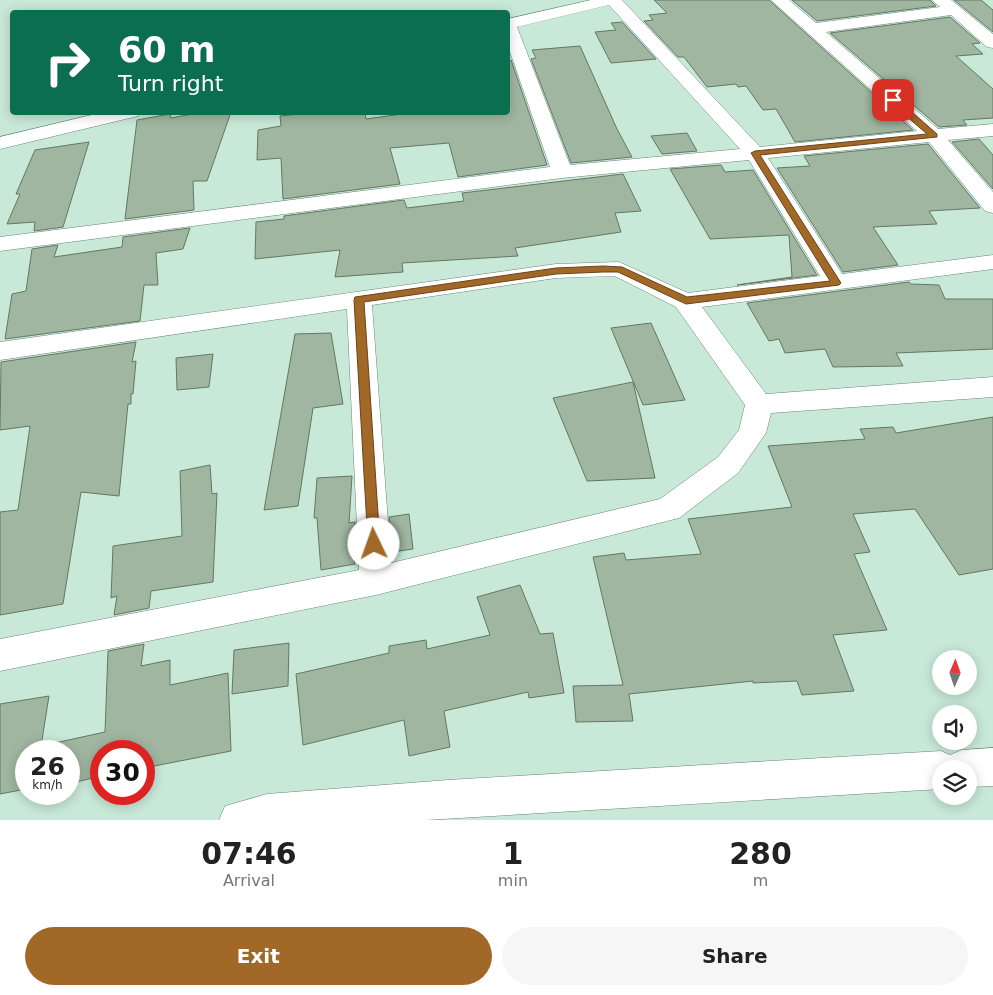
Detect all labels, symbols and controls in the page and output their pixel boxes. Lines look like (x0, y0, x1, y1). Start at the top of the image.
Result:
icon: right (35, 30, 100, 95)
text: 60 m (118, 30, 215, 70)
text: Turn right (118, 71, 223, 96)
pin (872, 79, 914, 121)
icon: arrive (879, 86, 907, 114)
position arrow (347, 517, 399, 569)
north arrow (932, 650, 978, 695)
map controls (932, 650, 977, 805)
button: sound (932, 705, 977, 750)
speed limit sign: 30 (90, 740, 155, 805)
text: 26 (30, 752, 65, 781)
button: layers (932, 760, 977, 805)
text: km/h (32, 778, 63, 792)
text: 07:46 (201, 836, 297, 871)
text: 1 (502, 836, 523, 871)
text: 280 (729, 836, 792, 871)
text: Arrival (223, 871, 275, 890)
text: min (498, 871, 528, 890)
text: m (753, 871, 768, 890)
button: Exit (25, 927, 492, 985)
button: Share (502, 927, 968, 985)

